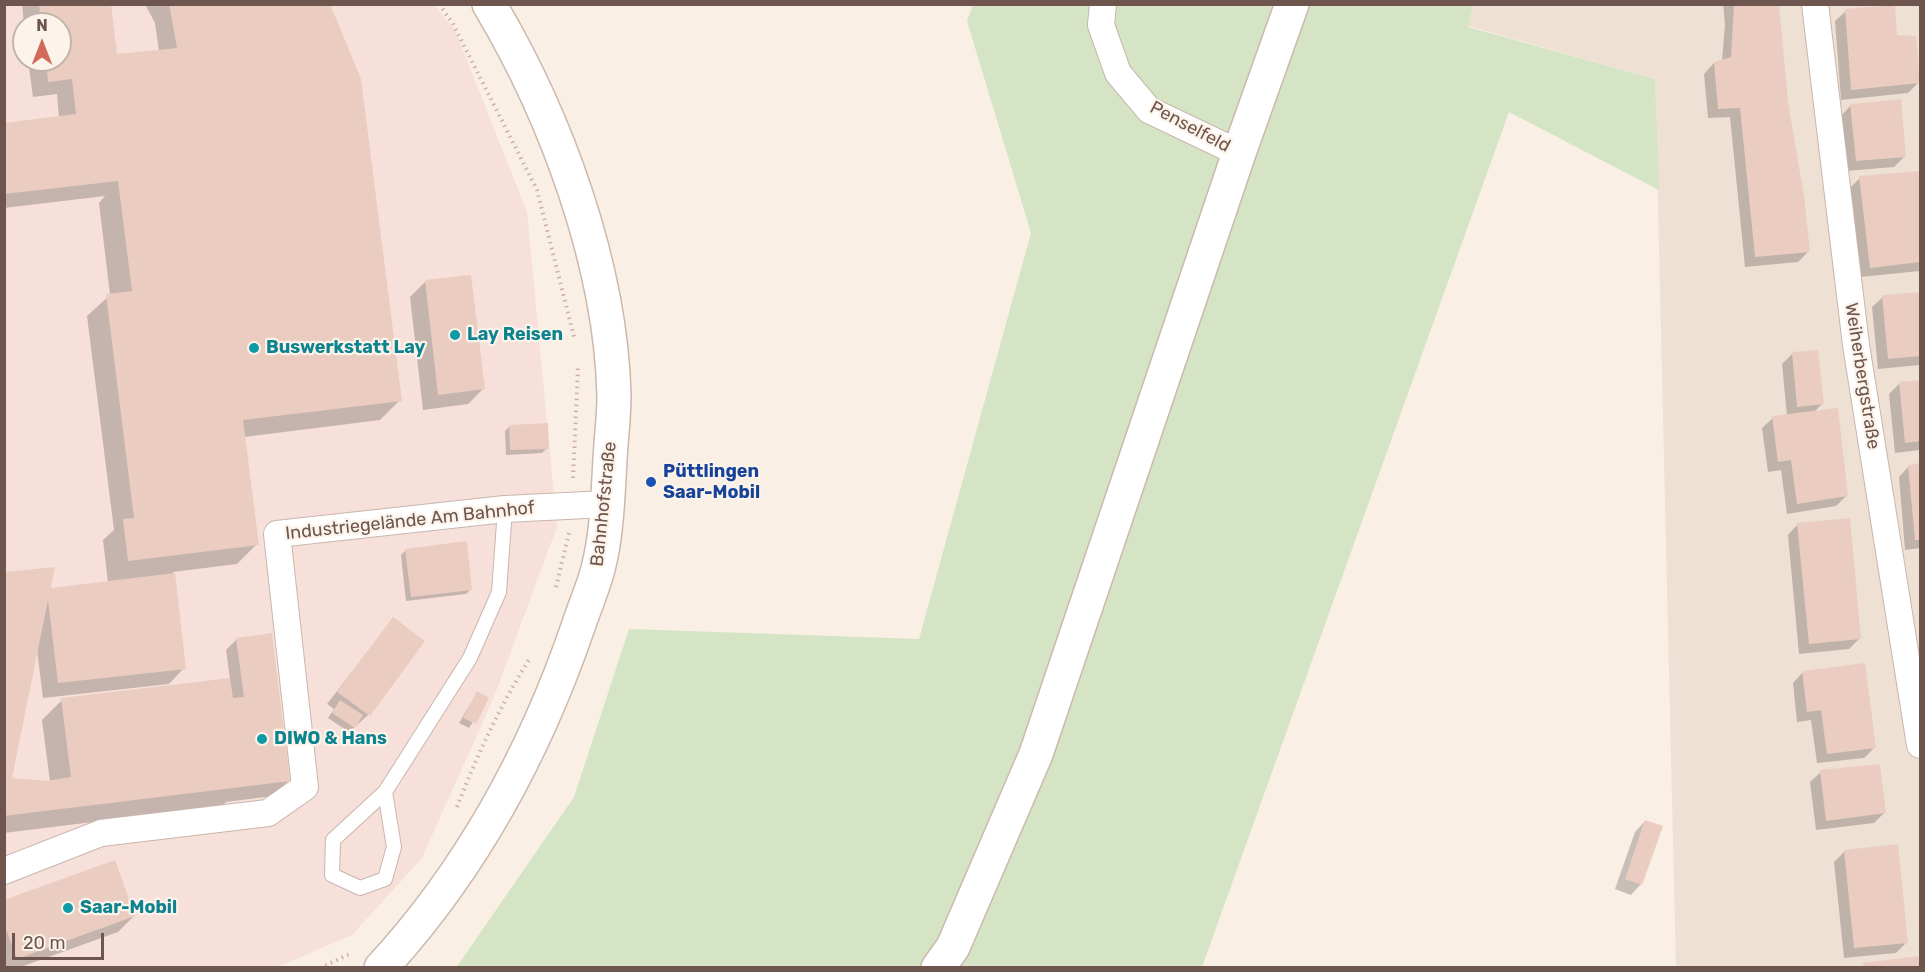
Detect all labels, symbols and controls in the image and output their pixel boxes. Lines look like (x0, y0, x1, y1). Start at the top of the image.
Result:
north arrow (12, 12, 72, 72)
text: N (36, 16, 48, 35)
street label: Penselfeld (1146, 97, 1234, 157)
street label: Weiherbergstraße (1840, 301, 1884, 451)
place label: Lay Reisen (467, 324, 563, 346)
marker: Lay Reisen (448, 328, 462, 342)
place label: Buswerkstatt Lay (266, 337, 425, 359)
marker: Buswerkstatt Lay (247, 341, 261, 355)
street label: Bahnhofstraße (587, 440, 621, 568)
place label: Püttlingen Saar-Mobil (663, 461, 760, 504)
marker: Püttlingen Saar-Mobil (644, 475, 658, 489)
street label: Industriegelände Am Bahnhof (284, 497, 536, 545)
place label: DIWO & Hans (274, 728, 387, 750)
marker: DIWO & Hans (255, 732, 269, 746)
place label: Saar-Mobil (80, 897, 177, 919)
marker: Saar-Mobil (61, 901, 75, 915)
scale bar (15, 921, 106, 959)
text: 20 m (23, 932, 65, 954)

